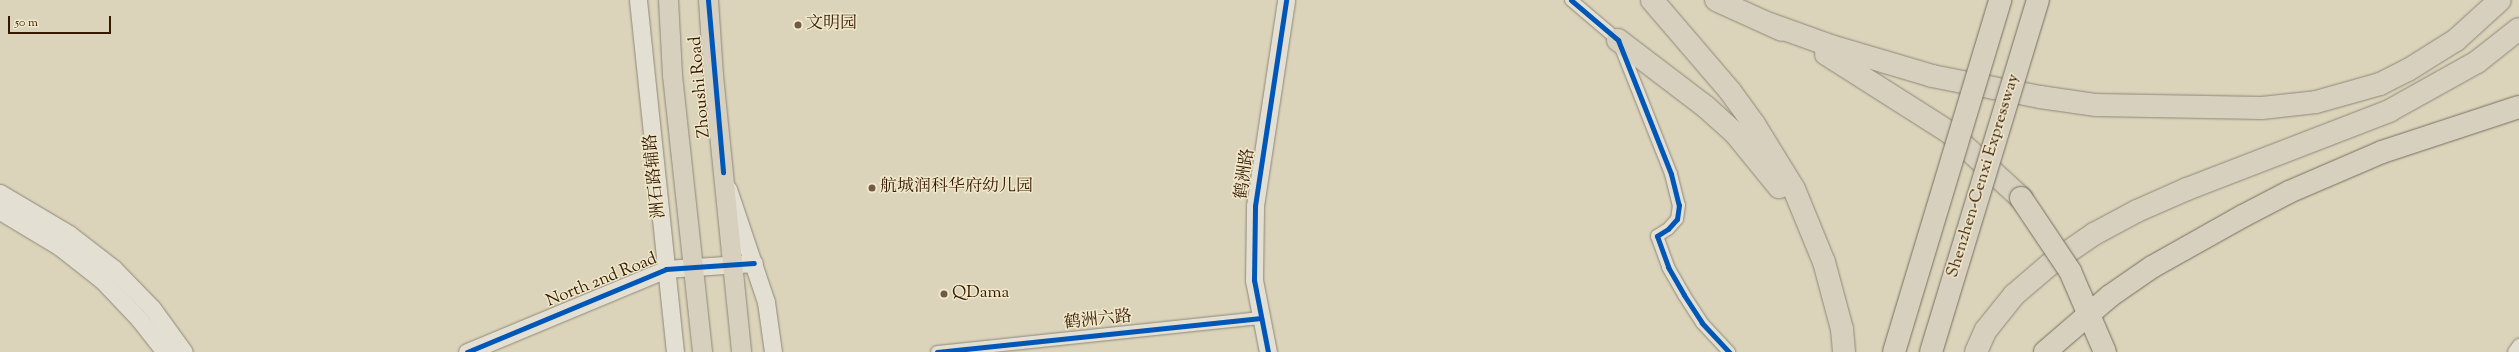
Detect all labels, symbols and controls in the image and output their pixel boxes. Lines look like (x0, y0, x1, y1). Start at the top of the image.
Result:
scale bar (10, 8, 113, 34)
text: 50 m (15, 14, 38, 32)
place label: 文明园 (806, 15, 857, 35)
marker: 文明园 (793, 20, 803, 30)
street label: Zhoushi Road (686, 35, 716, 139)
street label: Shenzhen-Cenxi Expressway (1943, 72, 2025, 280)
street label: 洲石路辅路 (641, 133, 671, 219)
street label: 鹤洲路 (1232, 147, 1260, 201)
place label: 航城润科华府幼儿园 (880, 178, 1033, 198)
marker: 航城润科华府幼儿园 (867, 183, 877, 193)
street label: North 2nd Road (544, 249, 660, 313)
place label: QDama (952, 284, 1009, 304)
marker: QDama (939, 289, 949, 299)
street label: 鹤洲六路 (1063, 307, 1133, 335)

